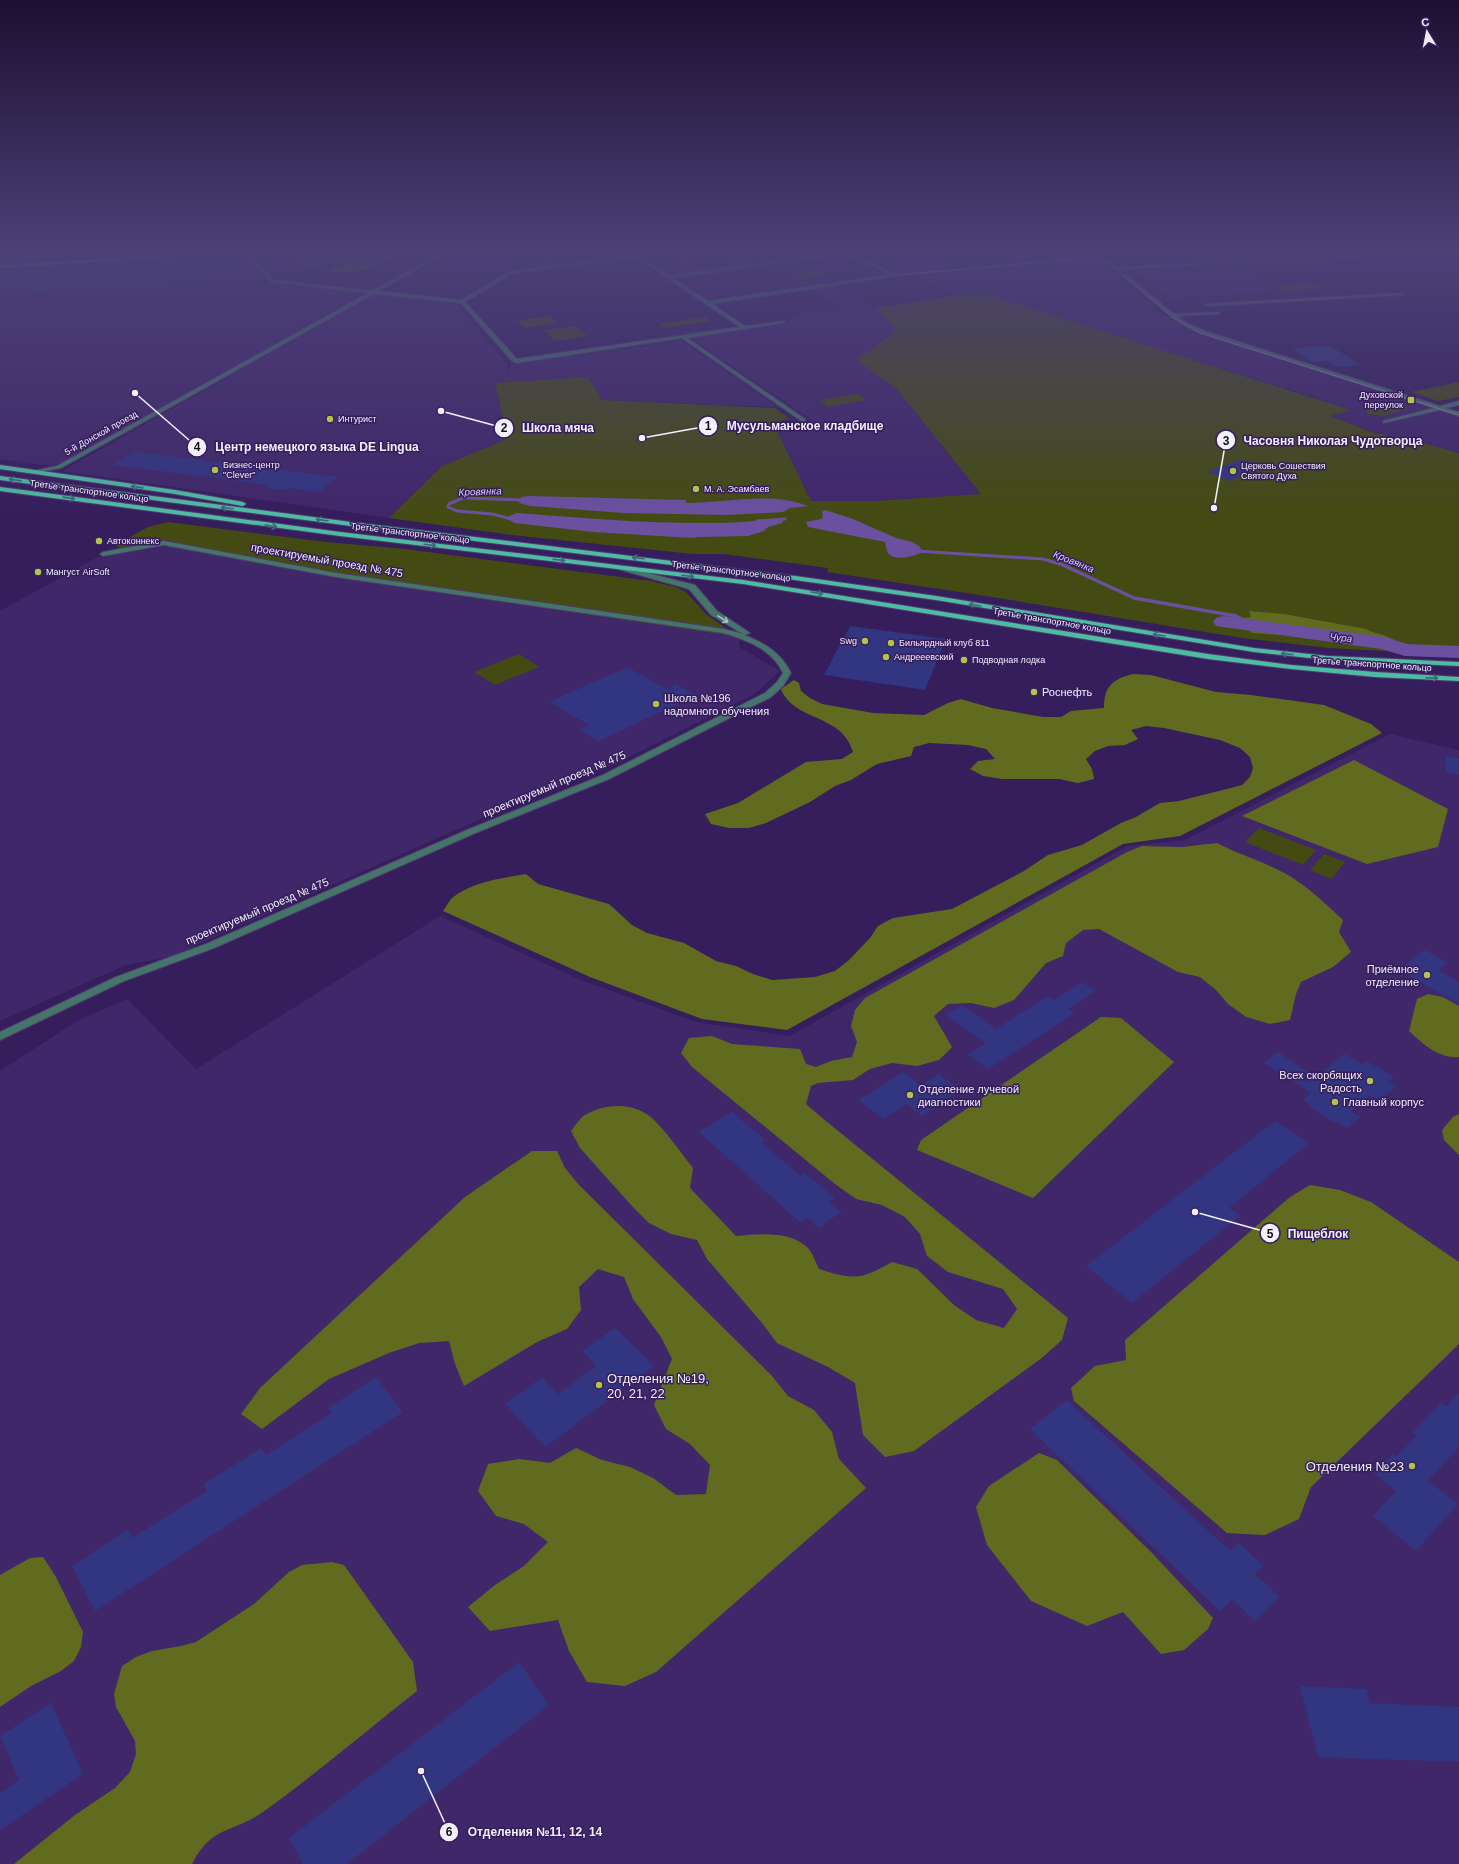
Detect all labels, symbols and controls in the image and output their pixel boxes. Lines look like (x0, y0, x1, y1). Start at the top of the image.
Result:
north arrow (1407, 12, 1447, 52)
text: С (1420, 16, 1430, 29)
place label: Духовской переулок (1360, 390, 1403, 410)
marker: Духовской переулок (1406, 395, 1416, 405)
street label: 5-й Донской проезд (63, 408, 140, 457)
marker: Интурист (325, 414, 335, 424)
place label: Интурист (338, 414, 377, 424)
callout: Мусульманское кладбище (698, 414, 891, 438)
callout: Школа мяча (494, 416, 602, 440)
text: 1 (705, 419, 712, 433)
text: Мусульманское кладбище (727, 419, 884, 433)
text: 2 (501, 421, 508, 435)
text: Школа мяча (522, 421, 594, 435)
callout: Часовня Николая Чудотворца (1216, 428, 1431, 452)
text: 3 (1223, 434, 1230, 448)
text: Часовня Николая Чудотворца (1243, 434, 1423, 448)
callout: Центр немецкого языка DE Lingua (187, 435, 426, 459)
text: 4 (194, 440, 201, 454)
text: Центр немецкого языка DE Lingua (215, 440, 419, 454)
place label: Бизнес-центр "Clever" (223, 460, 280, 480)
place label: Церковь Сошествия Святого Духа (1241, 461, 1326, 481)
marker: Бизнес-центр "Clever" (210, 465, 220, 475)
marker: Церковь Сошествия Святого Духа (1228, 466, 1238, 476)
one-way arrow (9, 476, 22, 484)
street label: Третье транспортное кольцо (29, 478, 149, 504)
one-way arrow (131, 483, 144, 491)
marker: М. А. Эсамбаев (691, 484, 701, 494)
place label: М. А. Эсамбаев (704, 484, 770, 494)
water label: Кровянка (458, 485, 502, 498)
one-way arrow (62, 494, 75, 502)
one-way arrow (221, 504, 234, 512)
one-way arrow (316, 516, 329, 524)
street label: Третье транспортное кольцо (350, 521, 470, 545)
one-way arrow (265, 522, 278, 530)
marker: Автоконнекс (94, 536, 104, 546)
place label: Автоконнекс (107, 536, 160, 546)
street label: проектируемый проезд № 475 (250, 541, 404, 579)
one-way arrow (423, 541, 436, 549)
water label: Кровянка (1052, 548, 1096, 575)
one-way arrow (632, 554, 645, 562)
one-way arrow (552, 556, 565, 564)
street label: Третье транспортное кольцо (671, 559, 791, 583)
marker: Мангуст AirSoft (33, 567, 43, 577)
place label: Мангуст AirSoft (46, 567, 110, 577)
one-way arrow (681, 572, 694, 580)
one-way arrow (810, 589, 823, 597)
one-way arrow (969, 601, 982, 609)
street label: Третье транспортное кольцо (992, 606, 1112, 636)
one-way arrow (717, 615, 728, 623)
one-way arrow (1152, 631, 1165, 639)
water label: Чура (1329, 631, 1353, 644)
place label: Swg (839, 636, 857, 646)
marker: Swg (860, 636, 870, 646)
marker: Бильярдный клуб 811 (886, 638, 896, 648)
place label: Бильярдный клуб 811 (899, 638, 990, 648)
one-way arrow (1281, 650, 1294, 658)
marker: Андрееевский (881, 652, 891, 662)
place label: Андрееевский (894, 652, 953, 662)
marker: Подводная лодка (959, 655, 969, 665)
place label: Подводная лодка (972, 655, 1045, 665)
street label: Третье транспортное кольцо (1312, 655, 1432, 673)
one-way arrow (1425, 675, 1438, 682)
place label: Роснефть (1042, 686, 1093, 698)
marker: Роснефть (1029, 687, 1039, 697)
place label: Школа №196 надомного обучения (664, 692, 769, 717)
marker: Школа №196 надомного обучения (651, 699, 661, 709)
street label: проектируемый проезд № 475 (481, 748, 627, 820)
street label: проектируемый проезд № 475 (184, 875, 330, 947)
place label: Приёмное отделение (1365, 963, 1419, 988)
marker: Приёмное отделение (1422, 970, 1432, 980)
place label: Всех скорбящих Радость (1279, 1069, 1362, 1094)
marker: Всех скорбящих Радость (1365, 1076, 1375, 1086)
place label: Отделение лучевой диагностики (918, 1083, 1019, 1108)
marker: Отделение лучевой диагностики (905, 1090, 915, 1100)
place label: Главный корпус (1343, 1096, 1424, 1108)
marker: Главный корпус (1330, 1097, 1340, 1107)
callout: Пищеблок (1260, 1221, 1356, 1245)
text: 5 (1267, 1227, 1274, 1241)
text: Пищеблок (1288, 1227, 1349, 1241)
place label: Отделения №19, 20, 21, 22 (607, 1371, 709, 1401)
marker: Отделения №19, 20, 21, 22 (594, 1380, 604, 1390)
place label: Отделения №23 (1306, 1459, 1404, 1474)
marker: Отделения №23 (1407, 1461, 1417, 1471)
callout: Отделения №11, 12, 14 (439, 1820, 610, 1844)
text: 6 (446, 1825, 453, 1839)
text: Отделения №11, 12, 14 (468, 1825, 603, 1839)

